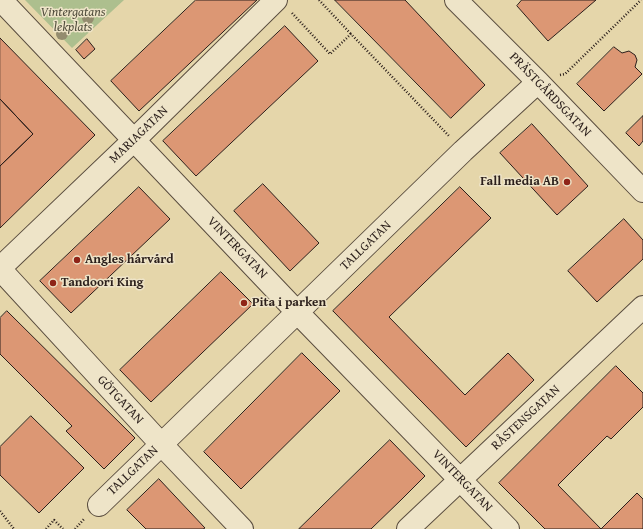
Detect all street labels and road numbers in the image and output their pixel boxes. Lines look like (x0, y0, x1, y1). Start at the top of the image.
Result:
street label: PRÄSTGÅRDSGATAN (506, 50, 594, 140)
street label: MARIAGATAN (106, 103, 172, 167)
street label: VINTERGATAN (204, 214, 270, 282)
street label: TALLGATAN (337, 218, 395, 274)
street label: GÖTGATAN (94, 372, 146, 428)
street label: RÅSTENSGATAN (488, 382, 564, 454)
street label: TALLGATAN (104, 443, 162, 499)
street label: VINTERGATAN (429, 447, 495, 515)

